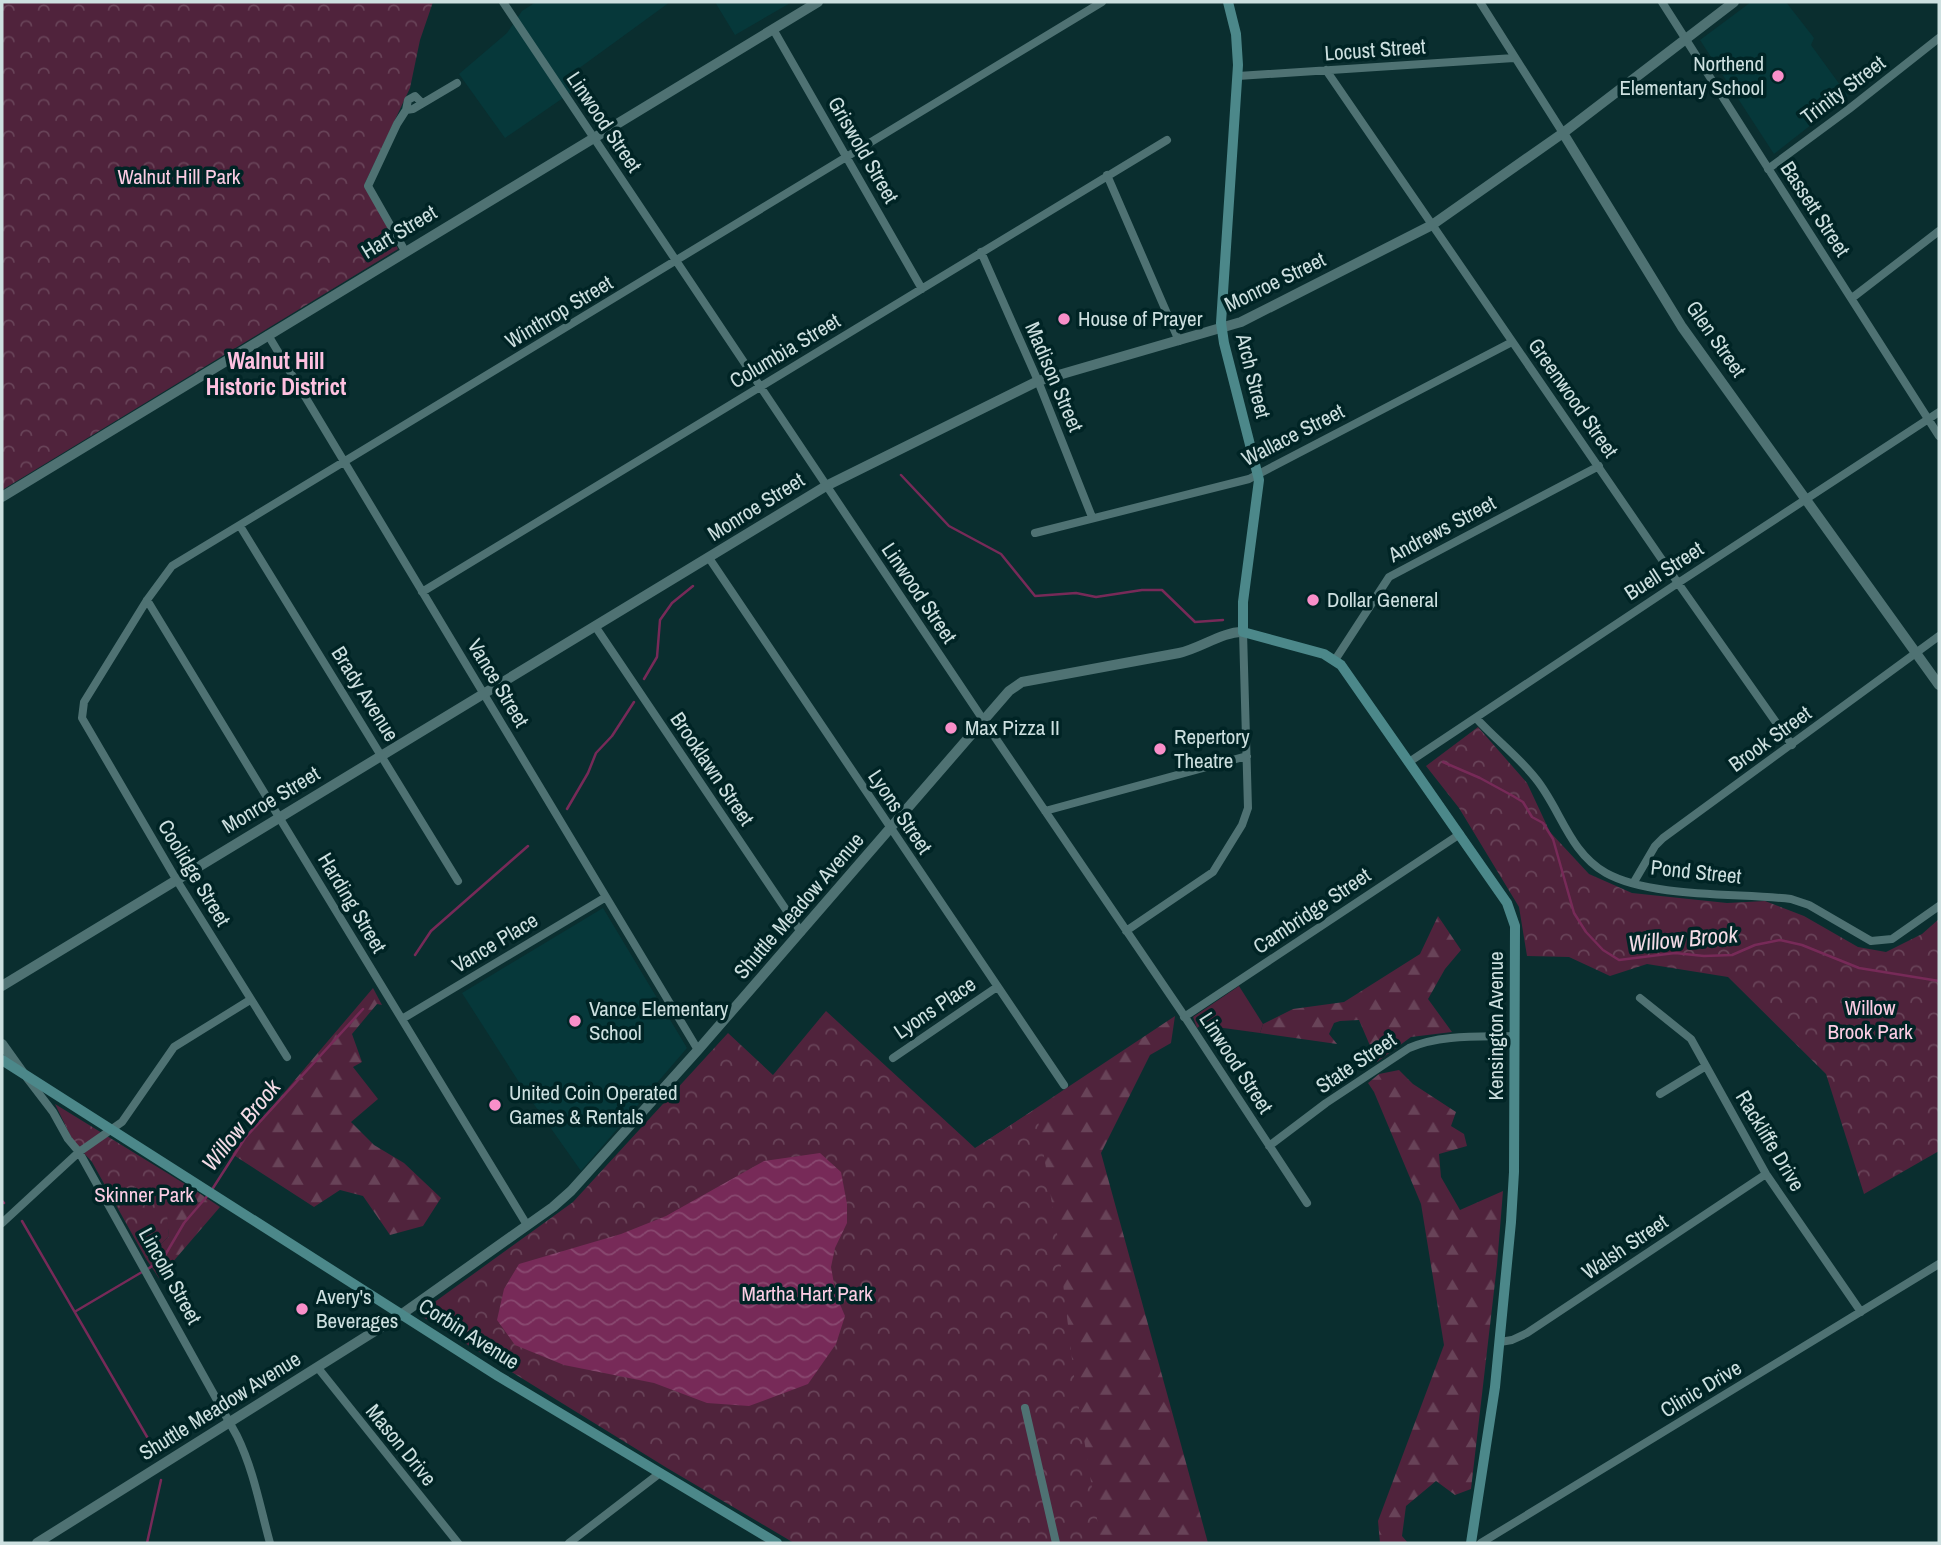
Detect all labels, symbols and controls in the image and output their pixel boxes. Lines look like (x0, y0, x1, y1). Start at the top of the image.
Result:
street label: Locust Street (1323, 31, 1427, 68)
street label: Trinity Street (1794, 48, 1891, 131)
place label: Northend Elementary School (1619, 49, 1764, 102)
street label: Linwood Street (560, 66, 649, 178)
marker: Northend Elementary School (1770, 68, 1786, 84)
street label: Griswold Street (821, 91, 906, 209)
street label: Bassett Street (1774, 155, 1857, 262)
park label: Walnut Hill Park (118, 162, 241, 191)
street label: Hart Street (356, 198, 442, 265)
street label: Monroe Street (1219, 245, 1330, 319)
street label: Winthrop Street (500, 268, 618, 355)
street label: Glen Street (1680, 295, 1753, 383)
place label: House of Prayer (1078, 304, 1203, 333)
street label: Columbia Street (724, 306, 846, 395)
marker: House of Prayer (1056, 311, 1072, 327)
street label: Madison Street (1018, 317, 1091, 436)
street label: Arch Street (1229, 330, 1278, 421)
street label: Greenwood Street (1521, 332, 1625, 463)
district label: Walnut Hill Historic District (206, 345, 346, 402)
street label: Wallace Street (1237, 396, 1349, 473)
street label: Monroe Street (702, 465, 810, 548)
street label: Andrews Street (1382, 488, 1501, 569)
street label: Buell Street (1618, 534, 1709, 607)
street label: Linwood Street (875, 537, 964, 649)
place label: Dollar General (1327, 585, 1438, 614)
marker: Dollar General (1305, 592, 1321, 608)
street label: Vance Street (461, 633, 536, 733)
street label: Brady Avenue (325, 641, 406, 747)
street label: Brook Street (1722, 699, 1817, 778)
street label: Brooklawn Street (664, 706, 761, 831)
place label: Max Pizza II (965, 713, 1060, 742)
marker: Max Pizza II (943, 720, 959, 736)
place label: Repertory Theatre (1174, 722, 1250, 775)
marker: Repertory Theatre (1152, 741, 1168, 757)
street label: Monroe Street (217, 759, 325, 840)
street label: Lyons Street (862, 764, 939, 860)
street label: Coolidge Street (151, 814, 238, 932)
street label: Shuttle Meadow Avenue (727, 826, 870, 985)
street label: Harding Street (311, 847, 394, 958)
street label: Pond Street (1649, 852, 1743, 891)
street label: Cambridge Street (1247, 860, 1376, 961)
street label: Vance Place (446, 906, 543, 980)
water label: Willow Brook (1627, 918, 1740, 959)
street label: Kensington Avenue (1481, 951, 1510, 1101)
street label: Lyons Place (888, 970, 981, 1046)
park label: Willow Brook Park (1827, 993, 1913, 1046)
place label: Vance Elementary School (589, 994, 729, 1047)
street label: Linwood Street (1193, 1006, 1280, 1119)
marker: Vance Elementary School (567, 1013, 583, 1029)
street label: State Street (1310, 1025, 1402, 1100)
water label: Willow Brook (194, 1071, 288, 1177)
place label: United Coin Operated Games & Rentals (509, 1078, 677, 1131)
street label: Rackliffe Drive (1729, 1085, 1812, 1196)
marker: United Coin Operated Games & Rentals (487, 1097, 503, 1113)
park label: Skinner Park (94, 1180, 194, 1209)
street label: Walsh Street (1576, 1207, 1674, 1286)
street label: Lincoln Street (132, 1222, 209, 1329)
park label: Martha Hart Park (741, 1279, 873, 1308)
place label: Avery's Beverages (315, 1282, 398, 1335)
street label: Corbin Avenue (413, 1291, 525, 1376)
marker: Avery's Beverages (294, 1301, 310, 1317)
street label: Shuttle Meadow Avenue (133, 1344, 306, 1467)
street label: Clinic Drive (1655, 1353, 1747, 1424)
street label: Mason Drive (359, 1398, 443, 1492)

